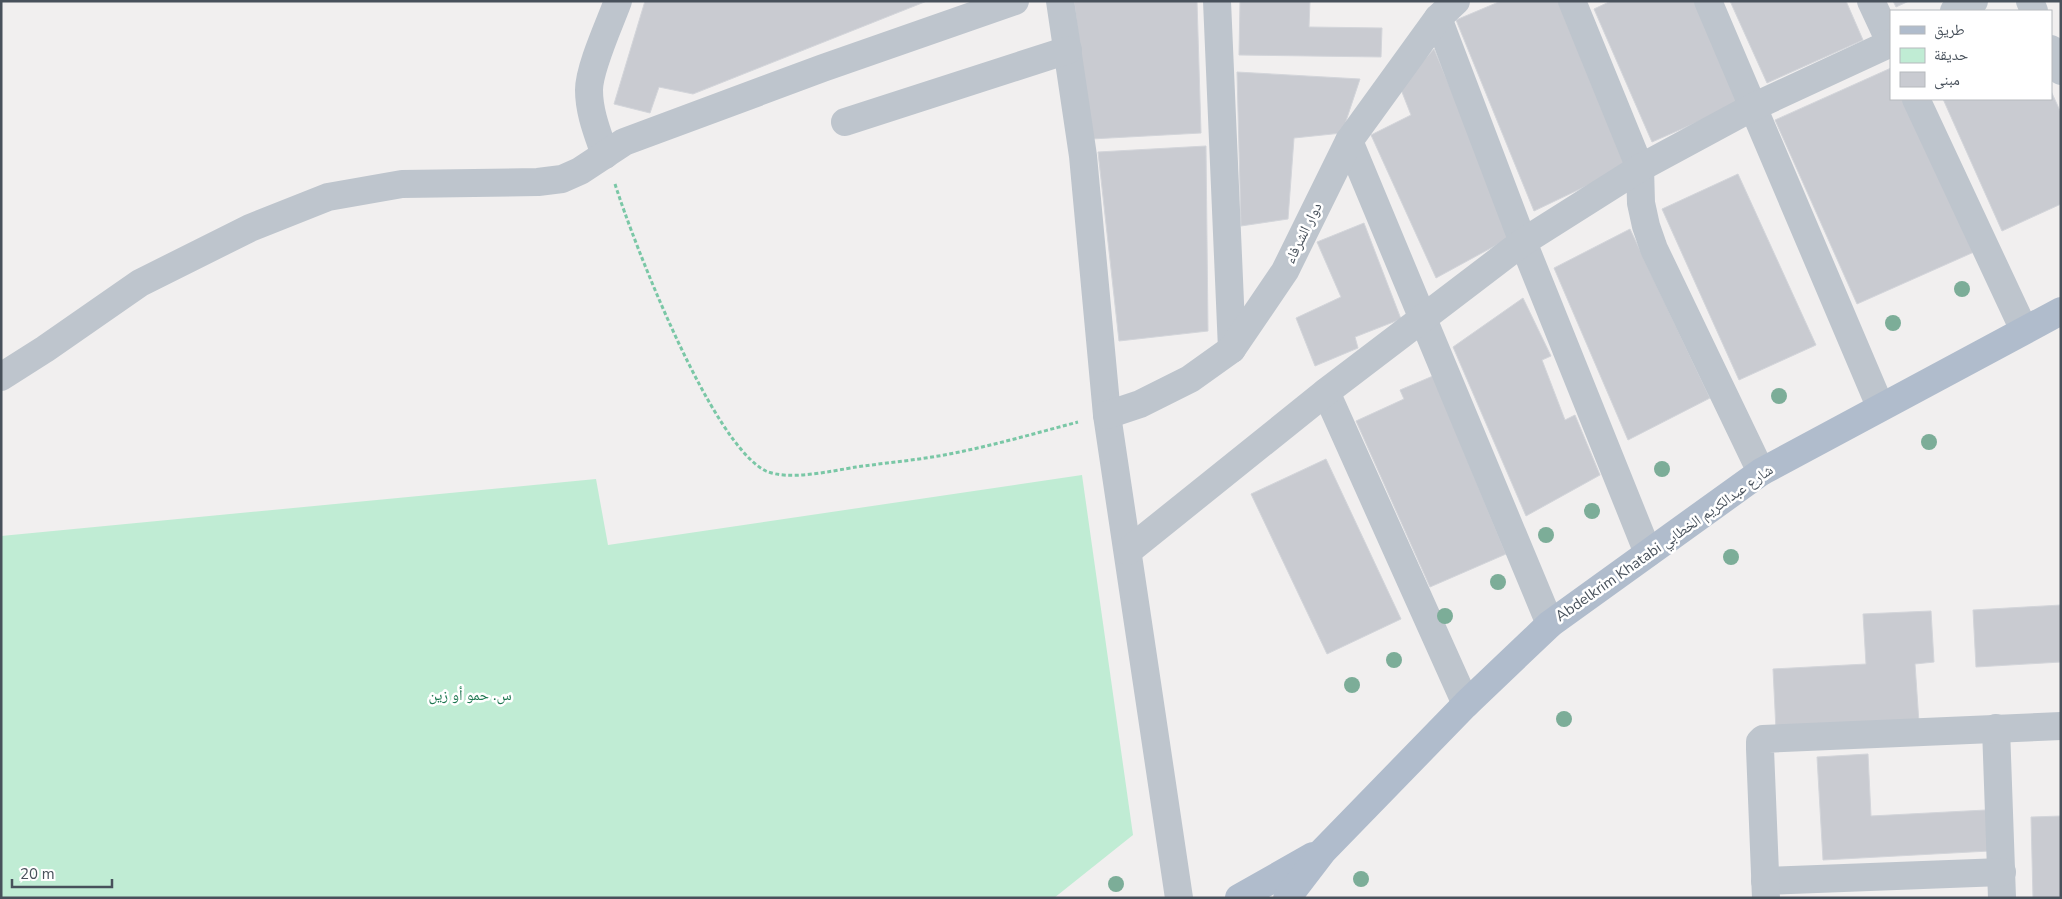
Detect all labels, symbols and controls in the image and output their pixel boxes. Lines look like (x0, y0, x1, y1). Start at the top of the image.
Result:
legend (1890, 10, 2052, 100)
text: طريق (1934, 20, 1965, 40)
text: حديقة (1934, 45, 1969, 65)
text: مبنى (1934, 70, 1960, 90)
street label: دوار الشرفاء (1280, 199, 1326, 267)
street label: Abdelkrim Khatabi شارع عبدالكريم الخطابي (1551, 460, 1778, 628)
park label: س. حمو أو زين (428, 685, 512, 705)
scale bar (12, 856, 112, 888)
text: 20 m (20, 864, 55, 884)

